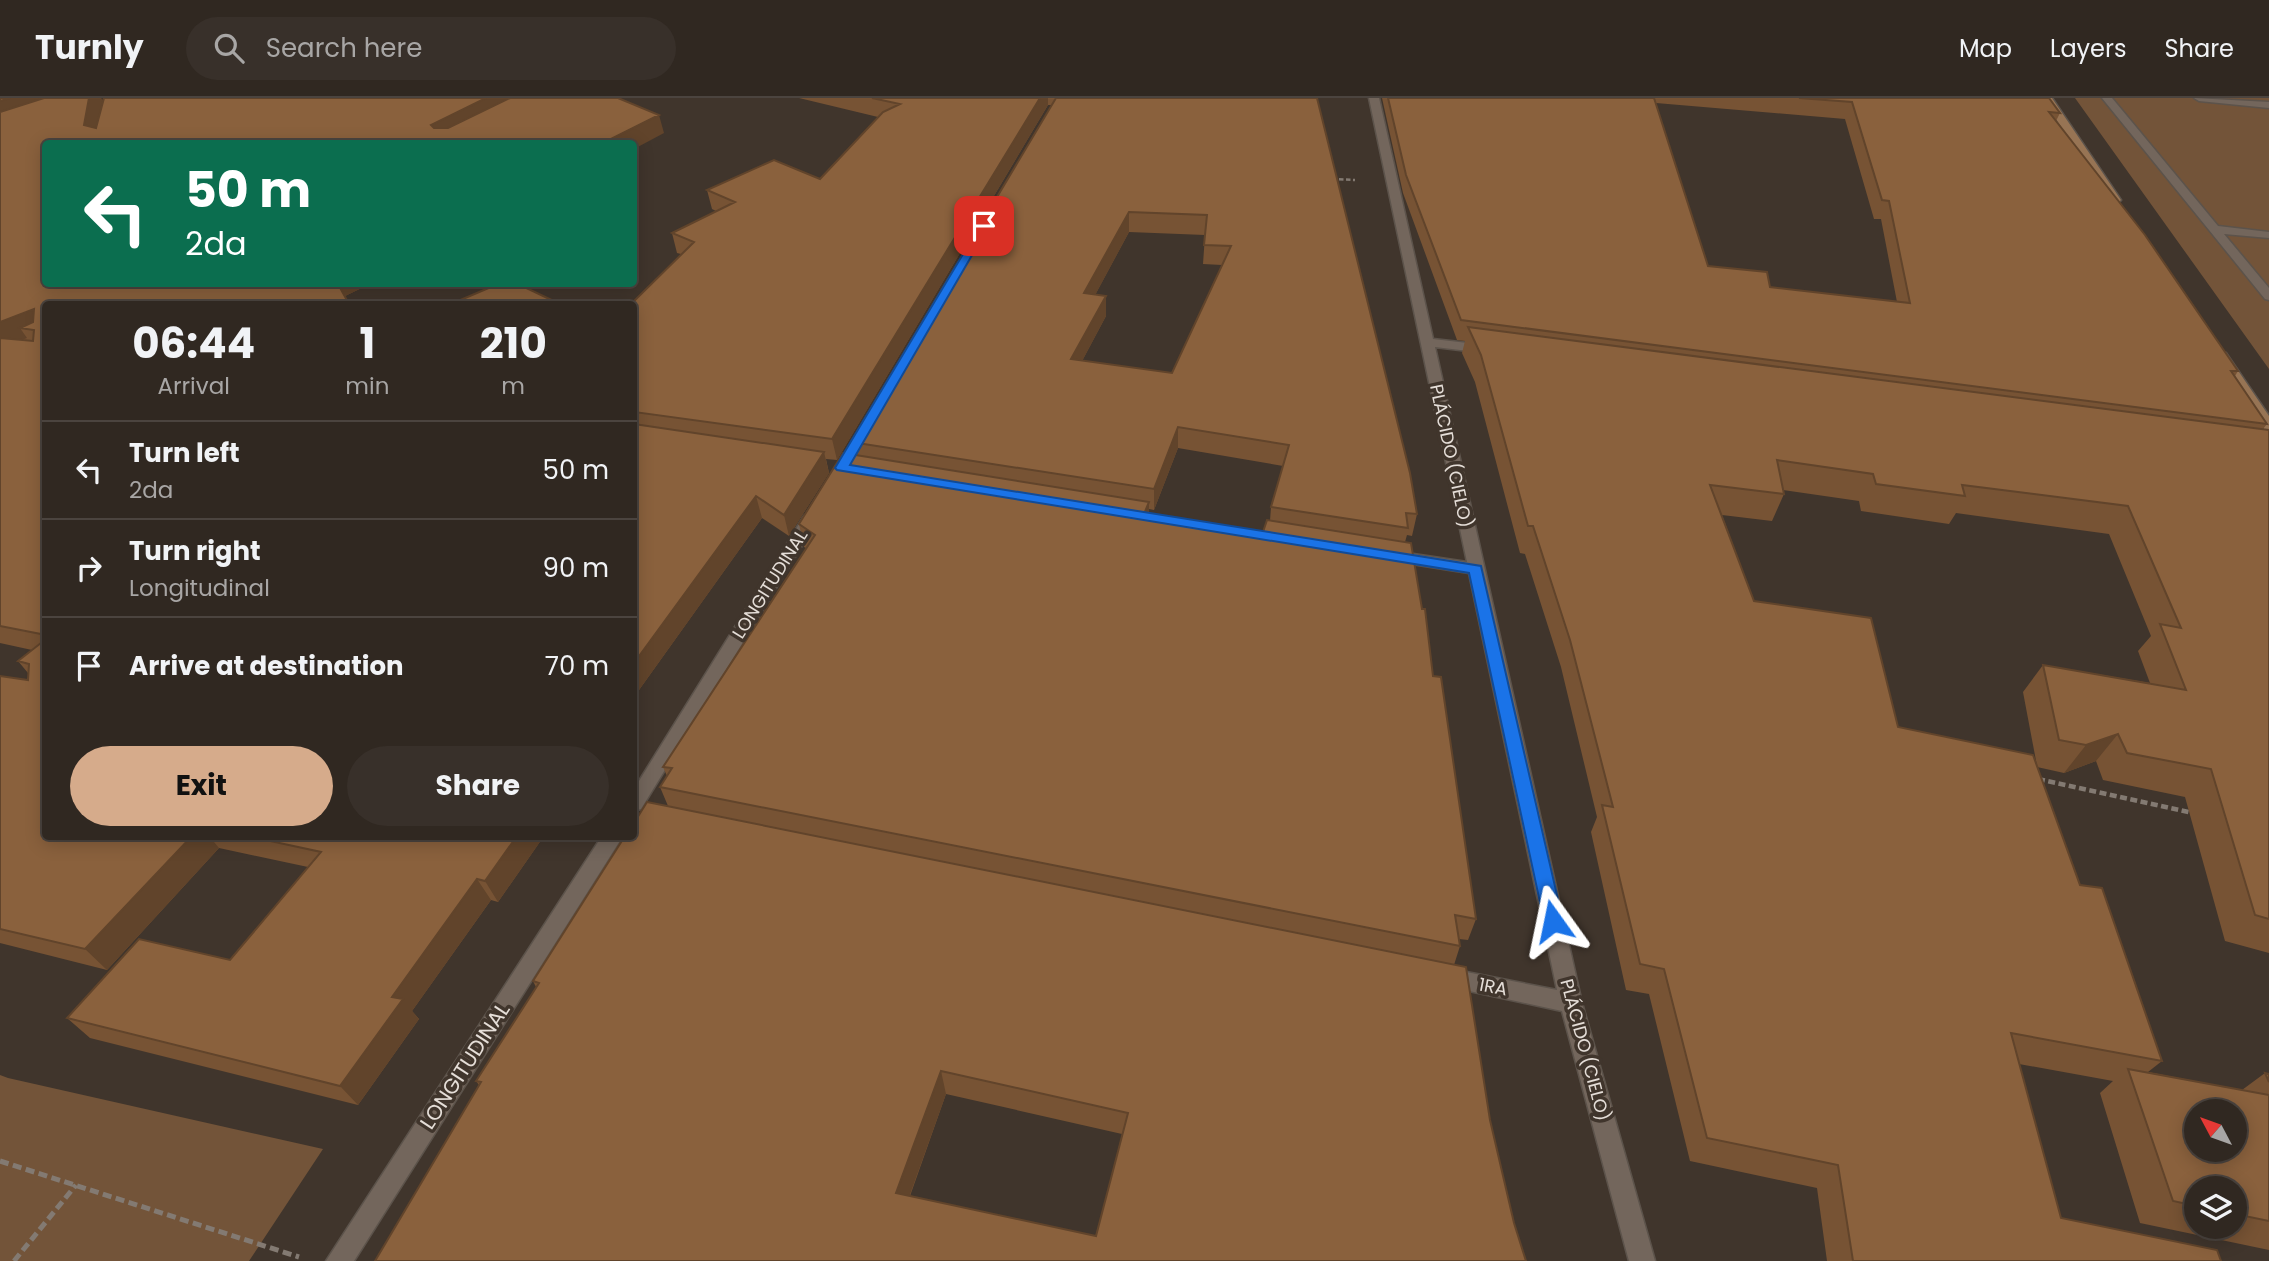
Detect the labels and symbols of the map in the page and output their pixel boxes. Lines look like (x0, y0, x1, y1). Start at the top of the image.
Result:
pin (954, 196, 1014, 256)
street label: PLÁCIDO (CIELO) (1424, 382, 1479, 530)
street label: LONGITUDINAL (726, 524, 813, 643)
position arrow (1516, 884, 1590, 958)
street label: 1RA (1477, 971, 1510, 1002)
street label: PLÁCIDO (CIELO) (1554, 976, 1616, 1124)
street label: LONGITUDINAL (413, 997, 516, 1135)
north arrow (2184, 1099, 2247, 1162)

